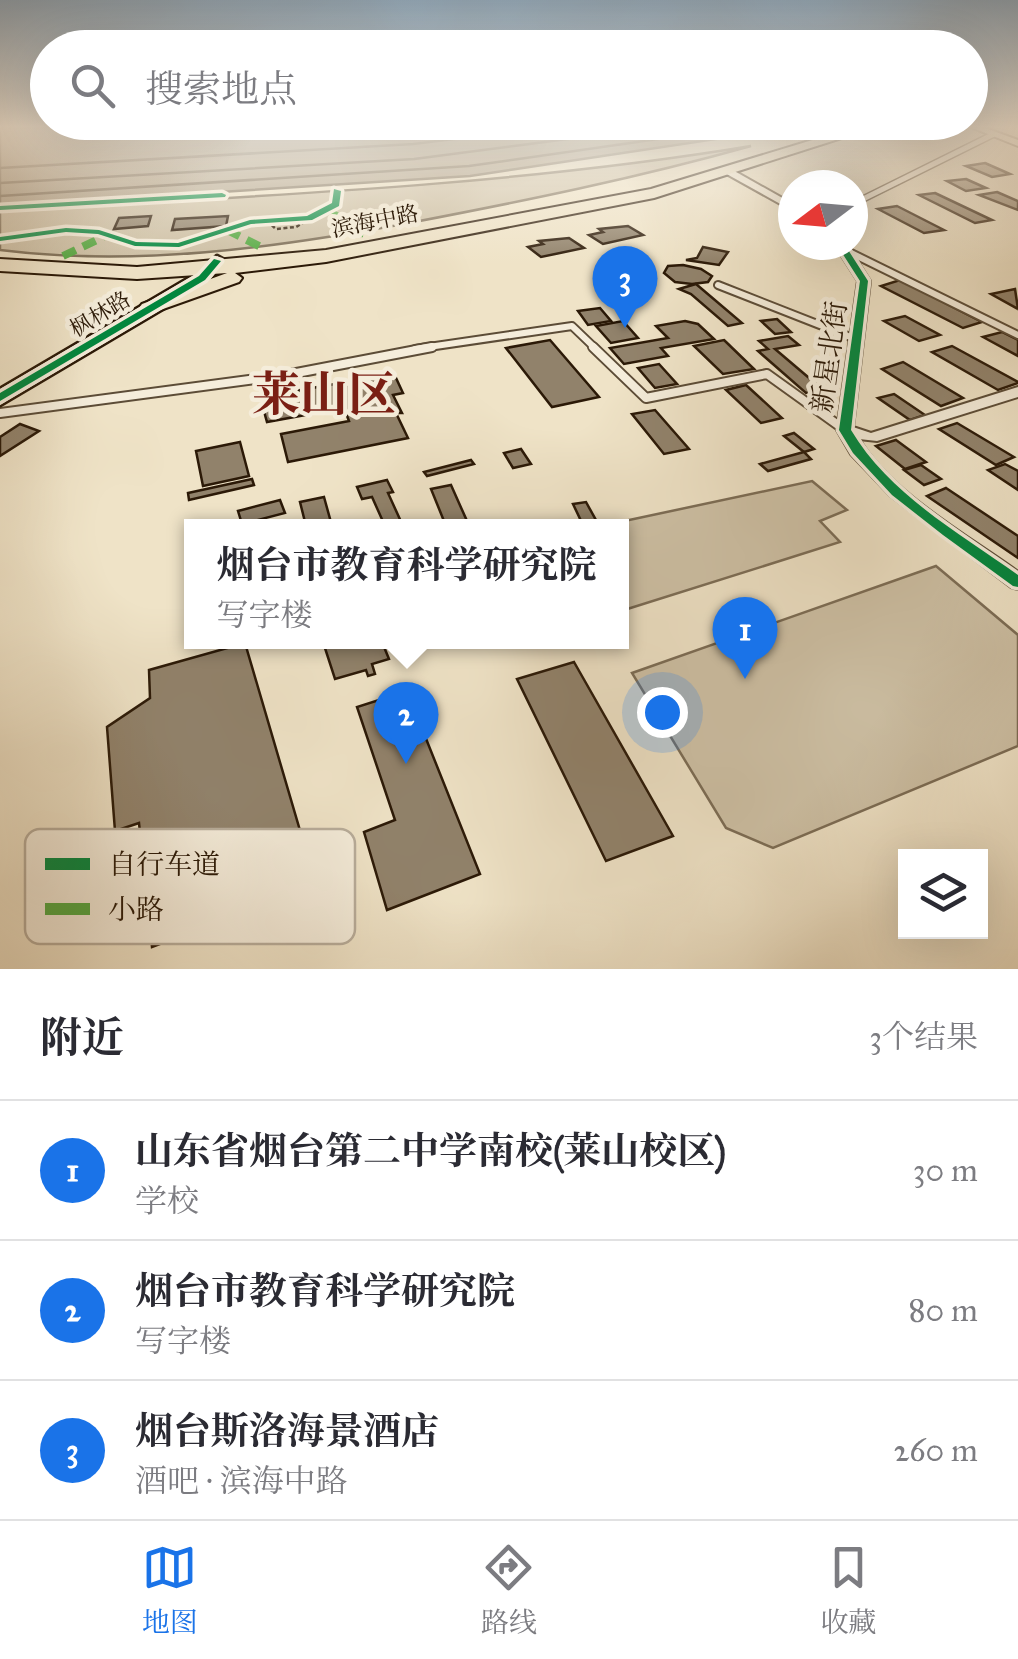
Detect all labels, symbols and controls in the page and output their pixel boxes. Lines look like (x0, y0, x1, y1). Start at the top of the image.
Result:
search box (30, 30, 988, 140)
icon: search (65, 58, 120, 113)
text: 搜索地点 (145, 66, 297, 112)
north arrow (778, 170, 868, 260)
street label: 滨海中路 (329, 199, 421, 243)
pin: 3 (592, 245, 658, 328)
street label: 枫林路 (65, 285, 135, 343)
street label: 新星北街 (804, 299, 854, 415)
district label: 莱山区 (252, 365, 396, 424)
popup (184, 519, 629, 649)
text: 烟台市教育科学研究院 (216, 542, 597, 588)
text: 写字楼 (216, 596, 313, 635)
pin: 1 (712, 596, 778, 679)
pin: 2 (374, 682, 438, 764)
your location (637, 687, 688, 738)
legend (25, 829, 355, 944)
text: 自行车道 (108, 847, 220, 882)
map controls (898, 849, 988, 939)
button: layers (898, 849, 988, 939)
text: 小路 (108, 892, 164, 927)
text: 附近 (40, 1012, 124, 1064)
text: 3个结果 (869, 1018, 978, 1057)
text: 山东省烟台第二中学南校(莱山校区) (135, 1128, 726, 1174)
text: 1 (66, 1151, 79, 1190)
text: 30 m (913, 1151, 978, 1190)
text: 学校 (135, 1182, 199, 1221)
text: 烟台市教育科学研究院 (135, 1268, 515, 1314)
text: 2 (65, 1291, 80, 1330)
text: 80 m (909, 1291, 978, 1330)
text: 写字楼 (135, 1322, 231, 1361)
text: 烟台斯洛海景酒店 (135, 1408, 439, 1454)
text: 3 (66, 1431, 79, 1470)
text: 260 m (893, 1431, 978, 1470)
text: 酒吧 · 滨海中路 (135, 1462, 348, 1501)
tab: 地图 (142, 1540, 198, 1640)
tab: 路线 (481, 1540, 537, 1640)
tab: 收藏 (820, 1540, 876, 1640)

